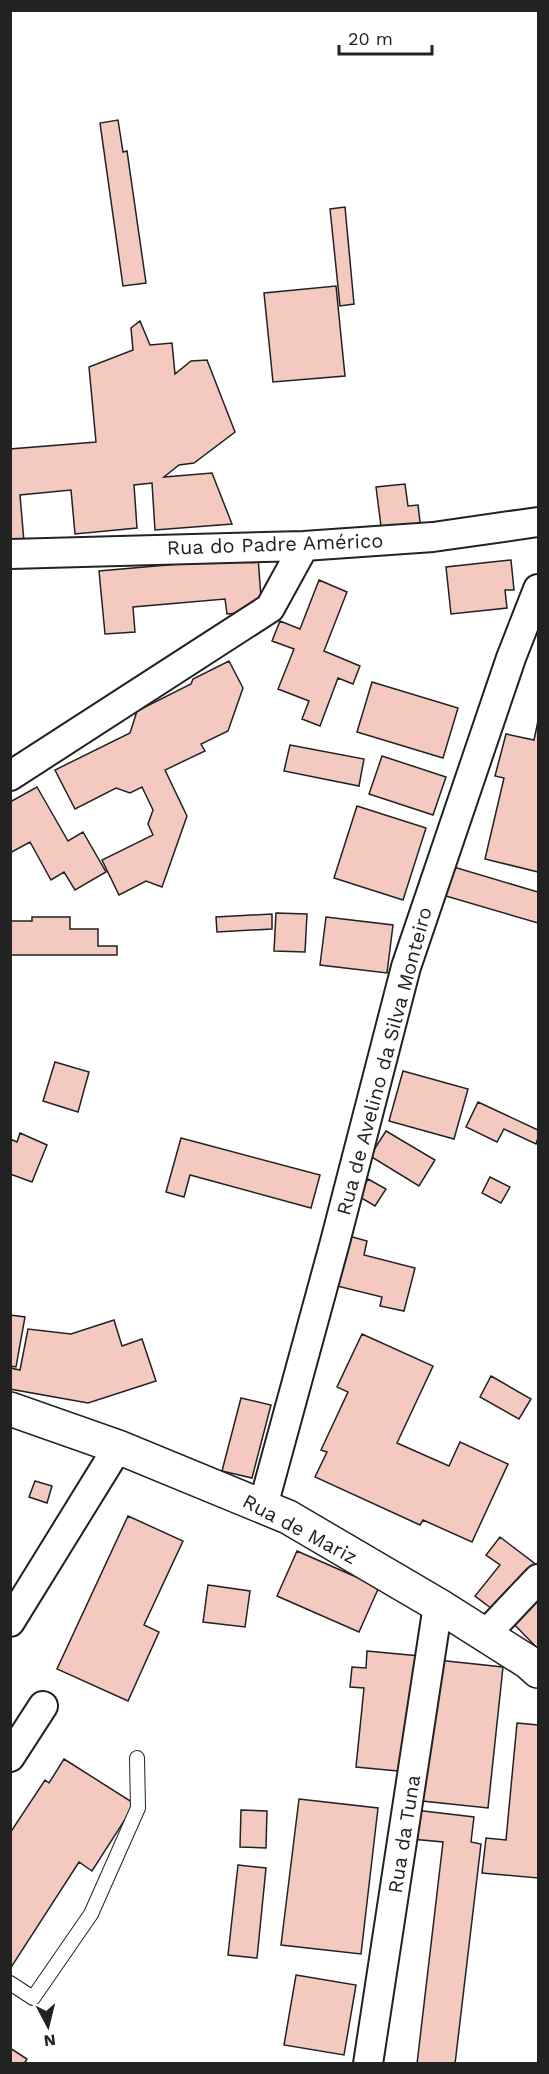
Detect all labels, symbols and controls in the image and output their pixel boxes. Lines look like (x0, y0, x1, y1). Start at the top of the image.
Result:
scale bar (339, 18, 432, 56)
text: 20 m (348, 28, 393, 49)
street label: Rua do Padre Américo (166, 528, 384, 560)
street label: Rua de Avelino da Silva Monteiro (331, 904, 437, 1218)
street label: Rua de Mariz (239, 1489, 361, 1569)
street label: Rua da Tuna (383, 1773, 425, 1895)
north arrow (18, 1996, 78, 2056)
text: N (43, 2030, 57, 2051)

